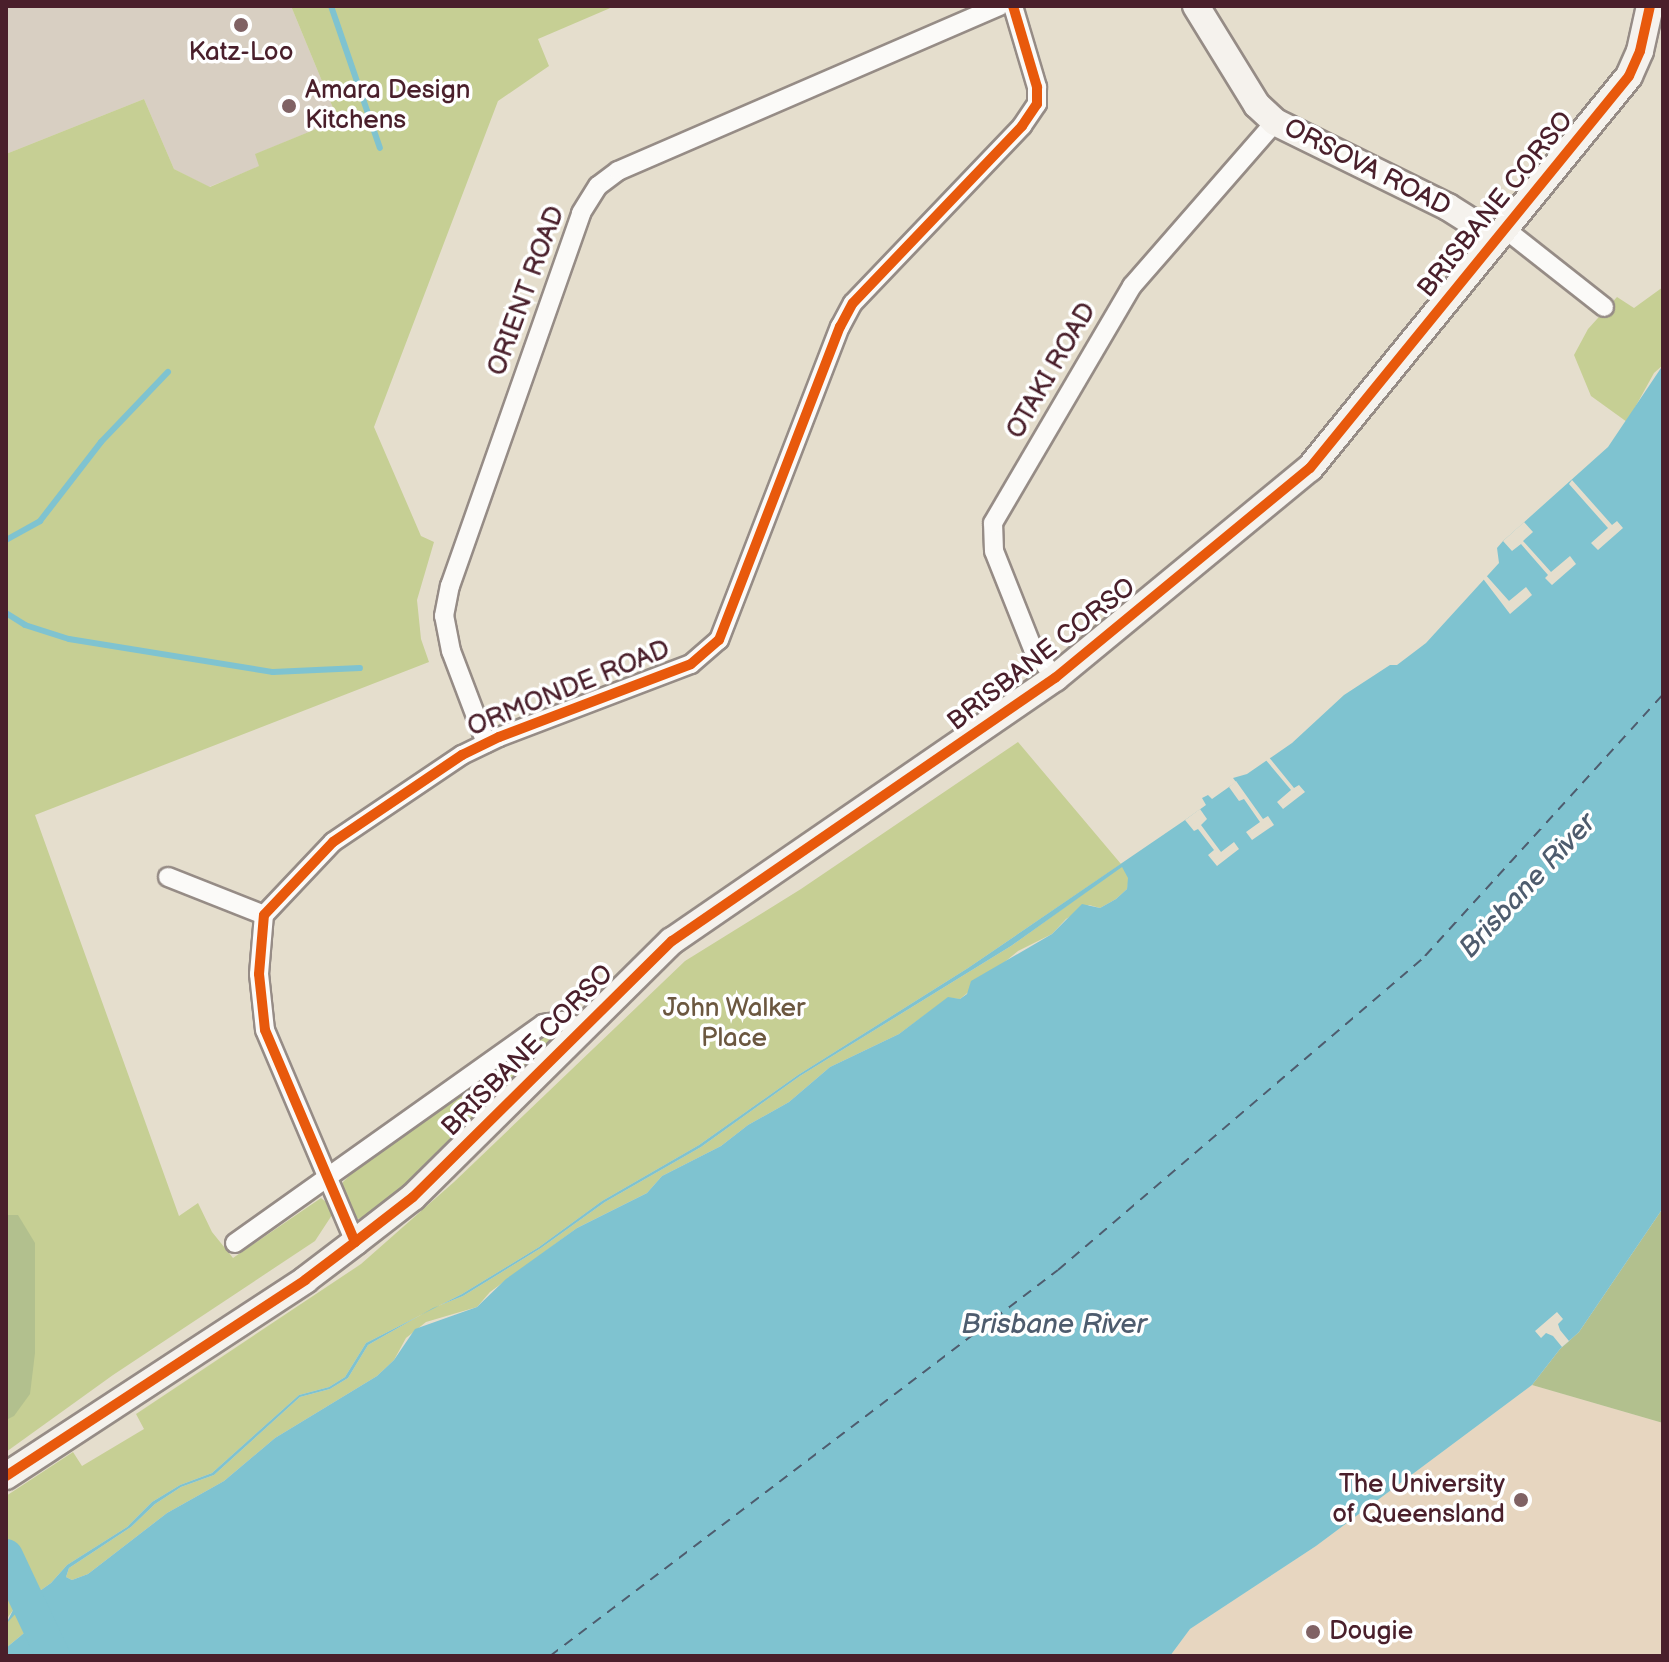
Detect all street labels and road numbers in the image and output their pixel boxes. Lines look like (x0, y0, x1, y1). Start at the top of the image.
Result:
street label: BRISBANE CORSO (1412, 106, 1580, 304)
street label: ORSOVA ROAD (1279, 113, 1455, 223)
street label: ORIENT ROAD (482, 202, 572, 380)
street label: OTAKI ROAD (1001, 298, 1103, 444)
street label: BRISBANE CORSO (942, 572, 1142, 738)
street label: ORMONDE ROAD (463, 634, 675, 744)
street label: BRISBANE CORSO (436, 959, 620, 1143)

